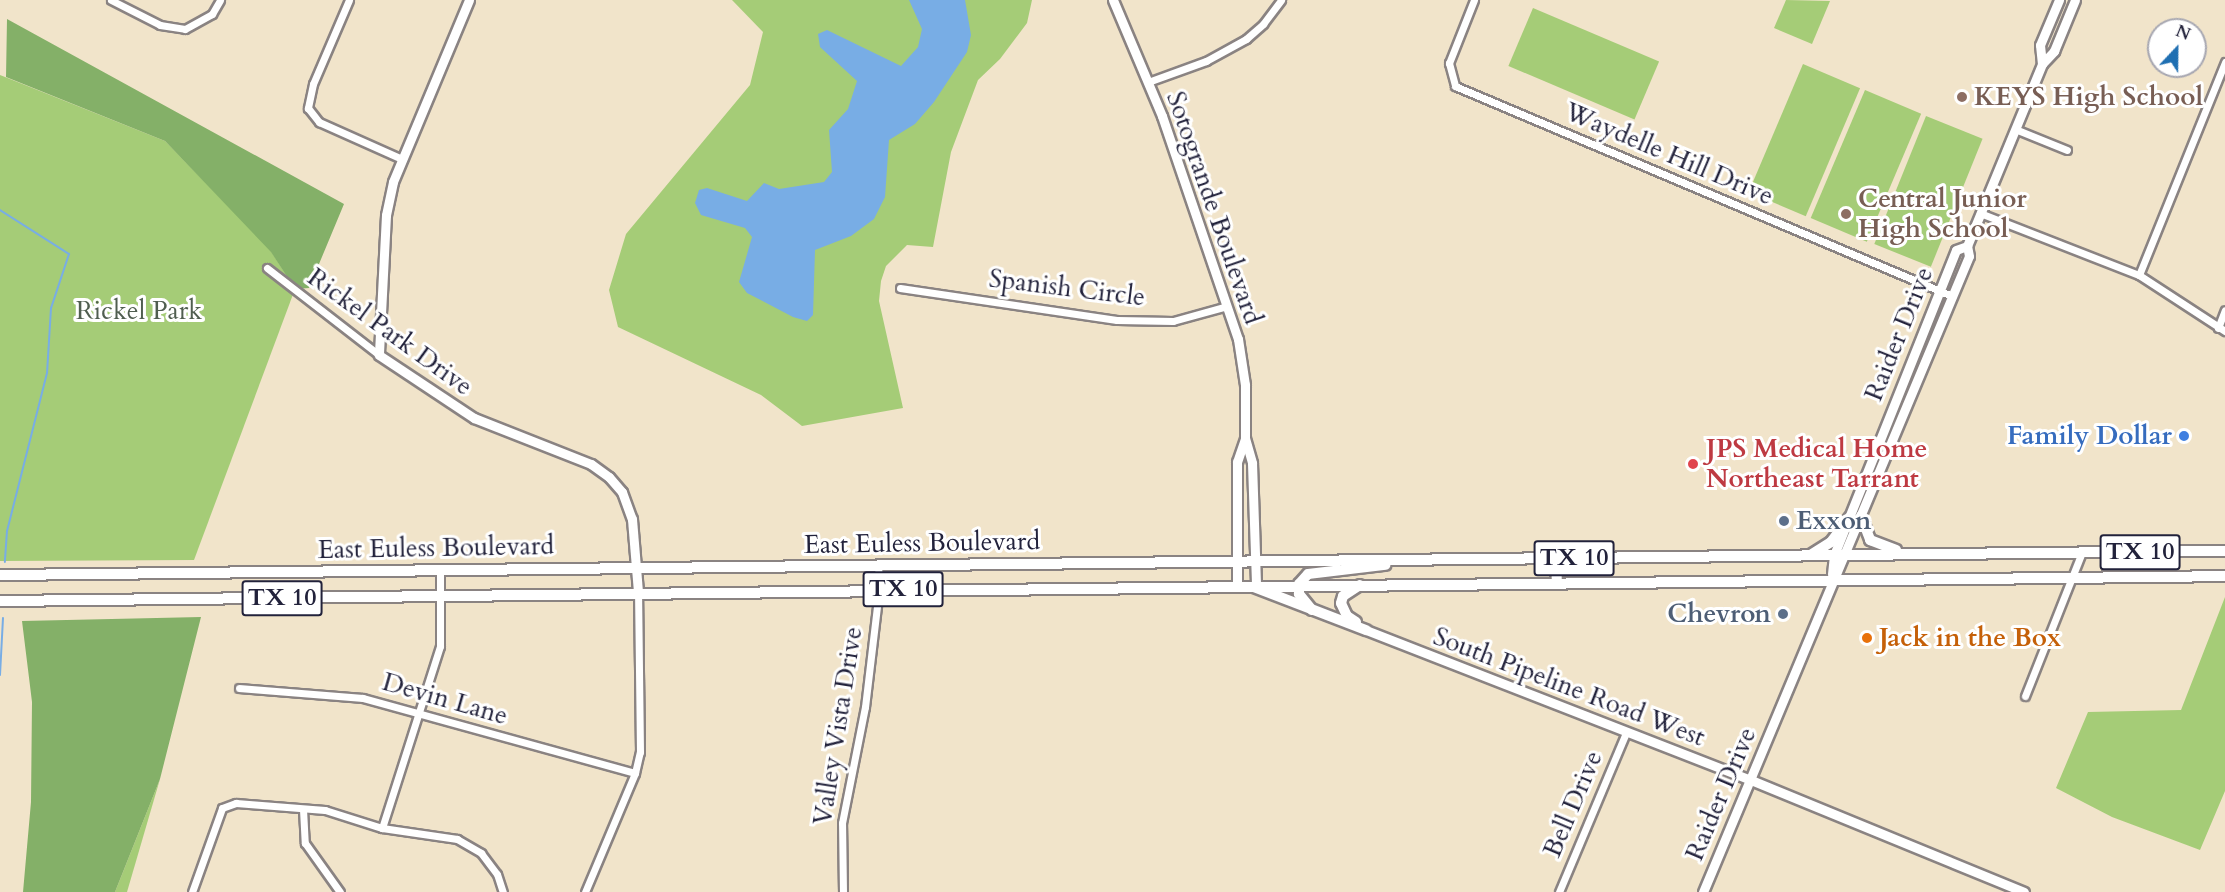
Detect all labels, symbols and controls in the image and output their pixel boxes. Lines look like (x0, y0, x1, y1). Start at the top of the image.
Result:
north arrow (2147, 18, 2207, 78)
text: N (2172, 20, 2194, 46)
place label: KEYS High School (1974, 81, 2203, 113)
street label: Sotogrande Boulevard (1160, 87, 1268, 329)
marker: KEYS High School (1955, 90, 1969, 104)
street label: Waydelle Hill Drive (1560, 96, 1778, 212)
place label: Central Junior High School (1858, 183, 2027, 244)
marker: Central Junior High School (1839, 207, 1853, 221)
street label: Rickel Park Drive (301, 262, 479, 402)
street label: Spanish Circle (987, 263, 1147, 313)
street label: Raider Drive (1858, 263, 1940, 405)
park label: Rickel Park (76, 295, 202, 327)
place label: Family Dollar (2007, 420, 2172, 452)
marker: Family Dollar (2177, 429, 2191, 443)
place label: JPS Medical Home Northeast Tarrant (1706, 433, 1927, 494)
marker: JPS Medical Home Northeast Tarrant (1684, 455, 1702, 473)
place label: Exxon (1796, 505, 1872, 537)
marker: Exxon (1777, 514, 1791, 528)
street label: East Euless Boulevard (804, 525, 1040, 561)
street label: East Euless Boulevard (318, 530, 554, 566)
road number: TX 10 (2100, 531, 2180, 573)
road number: TX 10 (1534, 537, 1614, 579)
road number: TX 10 (862, 568, 944, 610)
road number: TX 10 (242, 577, 322, 619)
place label: Chevron (1667, 598, 1771, 630)
marker: Chevron (1776, 607, 1790, 621)
street label: South Pipeline Road West (1429, 621, 1709, 753)
place label: Jack in the Box (1879, 622, 2061, 654)
street label: Valley Vista Drive (807, 625, 869, 827)
marker: Jack in the Box (1860, 631, 1874, 645)
street label: Devin Lane (379, 666, 511, 732)
street label: Raider Drive (1679, 723, 1763, 865)
street label: Bell Drive (1537, 746, 1609, 862)

